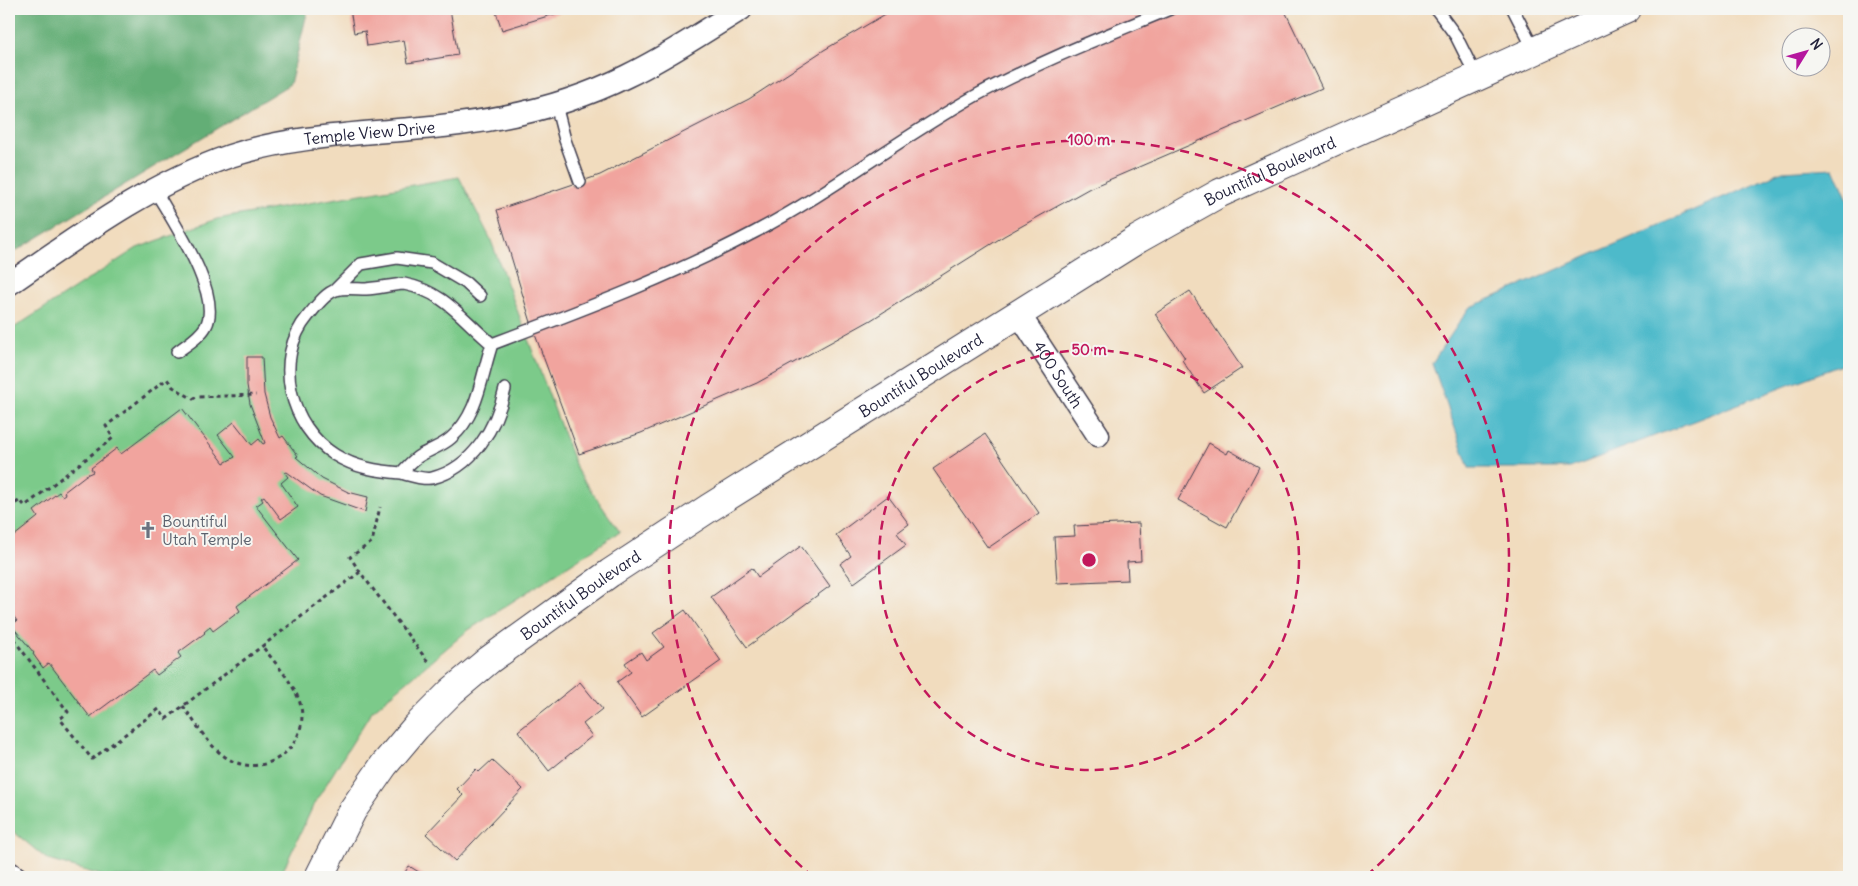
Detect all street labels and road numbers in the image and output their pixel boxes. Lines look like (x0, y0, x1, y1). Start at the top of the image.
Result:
street label: Temple View Drive (303, 117, 436, 149)
street label: Bountiful Boulevard (1200, 132, 1339, 210)
street label: Bountiful Boulevard (855, 329, 986, 422)
street label: 400 South (1029, 337, 1088, 412)
street label: Bountiful Boulevard (516, 546, 644, 644)

